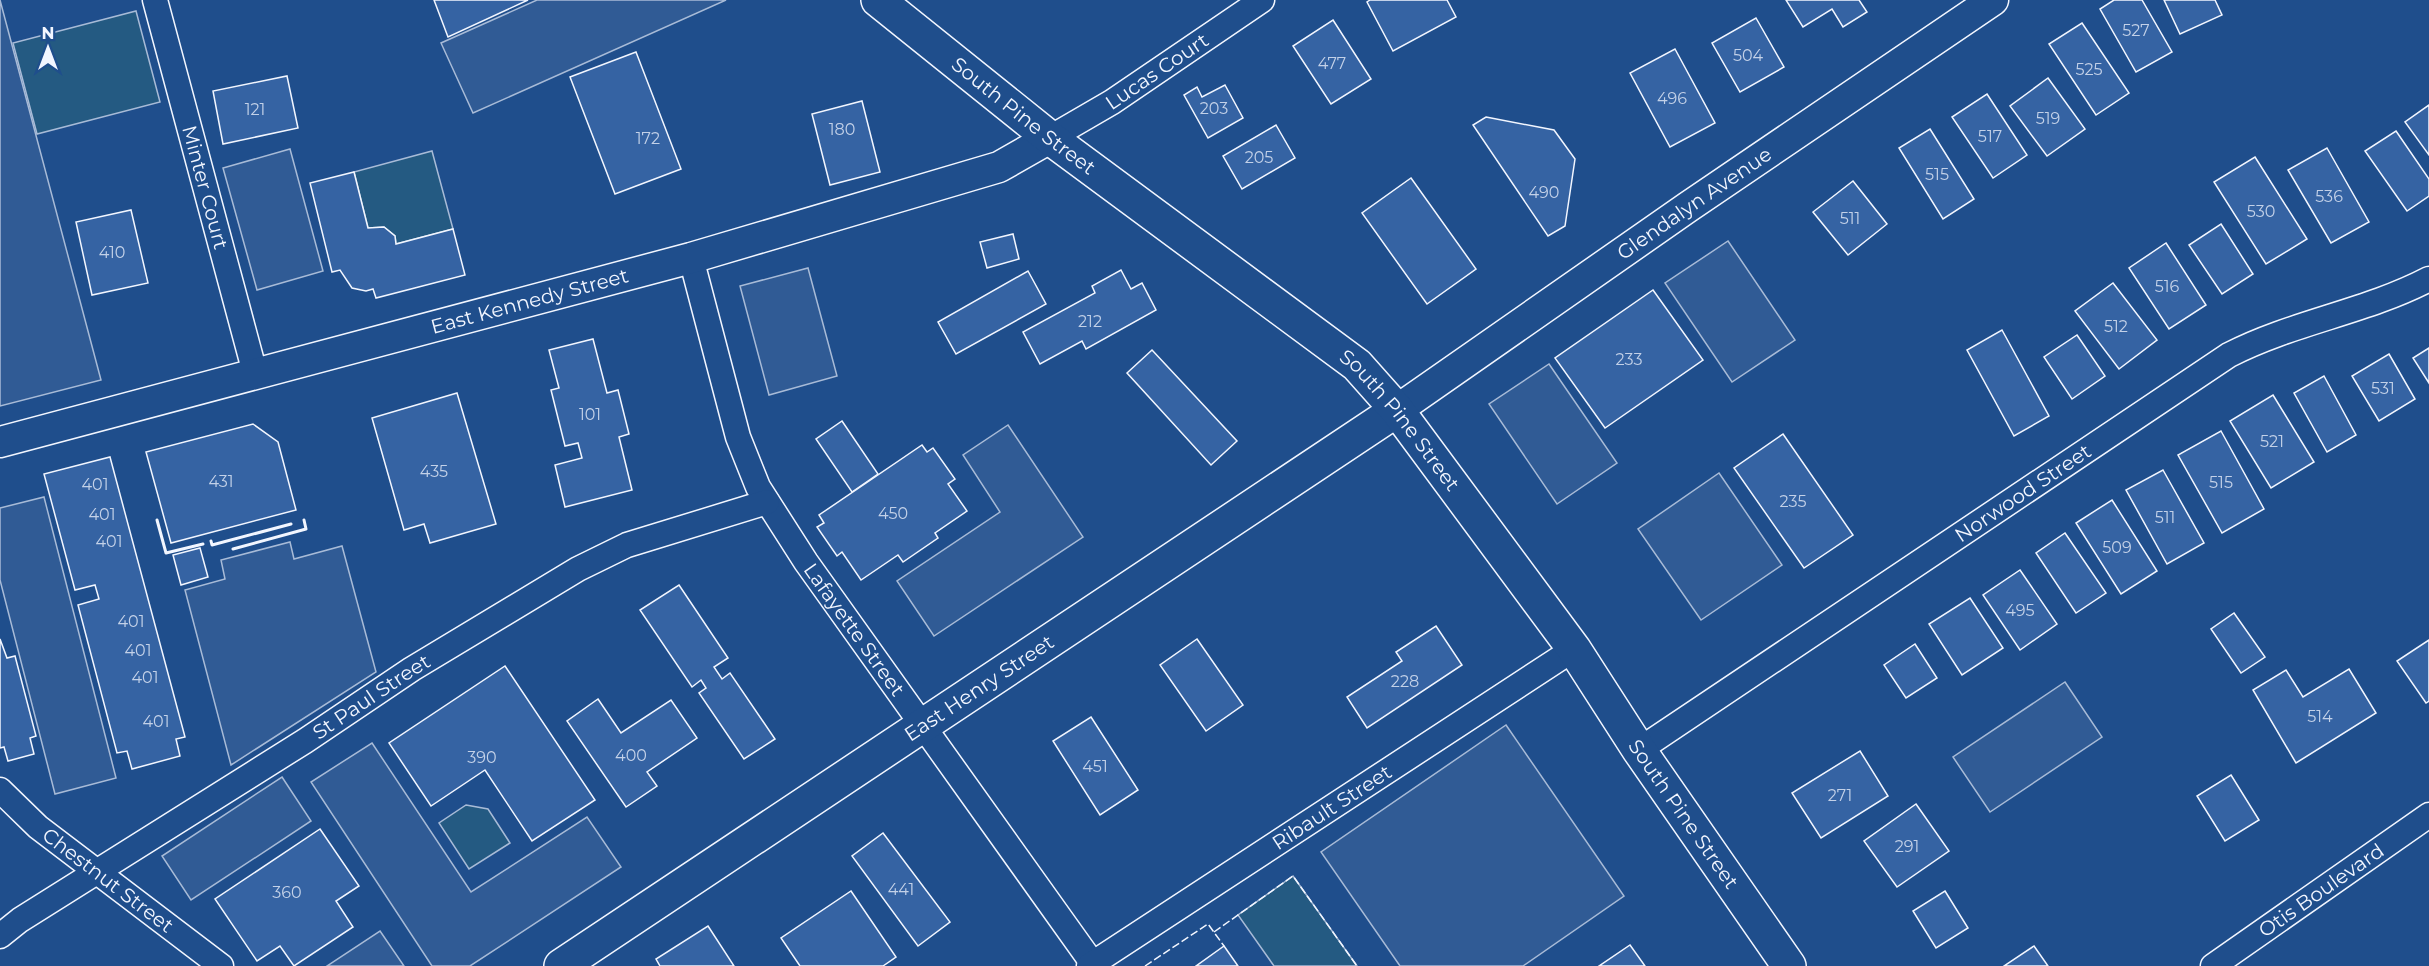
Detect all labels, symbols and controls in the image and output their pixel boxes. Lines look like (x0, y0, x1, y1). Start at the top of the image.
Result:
north arrow (18, 18, 78, 78)
house number: 527 (2122, 21, 2150, 40)
text: N (42, 24, 54, 43)
street label: Lucas Court (1101, 28, 1213, 115)
house number: 504 (1733, 46, 1764, 65)
street label: South Pine Street (947, 52, 1100, 180)
house number: 477 (1318, 54, 1346, 73)
house number: 525 (2075, 60, 2103, 79)
house number: 496 (1657, 89, 1687, 108)
house number: 203 (1200, 99, 1228, 118)
house number: 121 (245, 100, 265, 119)
house number: 519 (2036, 109, 2060, 128)
house number: 180 (829, 120, 855, 139)
street label: Minter Court (177, 123, 233, 252)
house number: 517 (1978, 127, 2002, 146)
house number: 172 (636, 129, 660, 148)
street label: Glendalyn Avenue (1612, 142, 1776, 265)
house number: 205 (1245, 148, 1273, 167)
house number: 515 (1925, 165, 1949, 184)
house number: 490 (1529, 183, 1559, 202)
house number: 536 (2315, 187, 2343, 206)
house number: 530 (2247, 202, 2275, 221)
house number: 511 (1840, 209, 1860, 228)
house number: 410 (99, 243, 125, 262)
street label: East Kennedy Street (428, 263, 631, 339)
house number: 516 (2155, 277, 2180, 296)
house number: 212 (1078, 312, 1102, 331)
house number: 512 (2104, 317, 2128, 336)
street label: South Pine Street (1335, 344, 1465, 496)
house number: 233 (1615, 350, 1643, 369)
house number: 531 (2371, 379, 2395, 398)
house number: 101 (579, 405, 601, 424)
house number: 521 (2260, 432, 2284, 451)
street label: Norwood Street (1950, 439, 2096, 547)
house number: 435 (420, 462, 448, 481)
house number: 431 (208, 472, 234, 491)
house number: 515 (2209, 473, 2233, 492)
house number: 401 (82, 475, 108, 494)
house number: 235 (1779, 492, 1807, 511)
house number: 450 (878, 504, 908, 523)
house number: 401 (89, 505, 115, 524)
house number: 511 (2155, 508, 2175, 527)
house number: 401 (96, 532, 122, 551)
house number: 509 (2102, 538, 2132, 557)
street label: Lafayette Street (799, 558, 910, 701)
house number: 495 (2005, 601, 2035, 620)
house number: 401 (118, 612, 144, 631)
street label: East Henry Street (900, 630, 1058, 746)
house number: 401 (125, 641, 151, 660)
street label: St Paul Street (308, 649, 434, 744)
house number: 401 (132, 668, 158, 687)
house number: 228 (1391, 672, 1419, 691)
house number: 514 (2307, 707, 2333, 726)
house number: 401 (143, 712, 169, 731)
street label: South Pine Street (1623, 735, 1744, 893)
house number: 400 (615, 746, 647, 765)
house number: 390 (467, 748, 497, 767)
house number: 451 (1082, 757, 1108, 776)
street label: Ribault Street (1268, 760, 1396, 855)
house number: 271 (1828, 786, 1852, 805)
street label: Chestnut Street (38, 823, 178, 938)
house number: 291 (1895, 837, 1919, 856)
street label: Otis Boulevard (2254, 838, 2388, 942)
house number: 441 (888, 880, 914, 899)
house number: 360 (272, 883, 302, 902)

